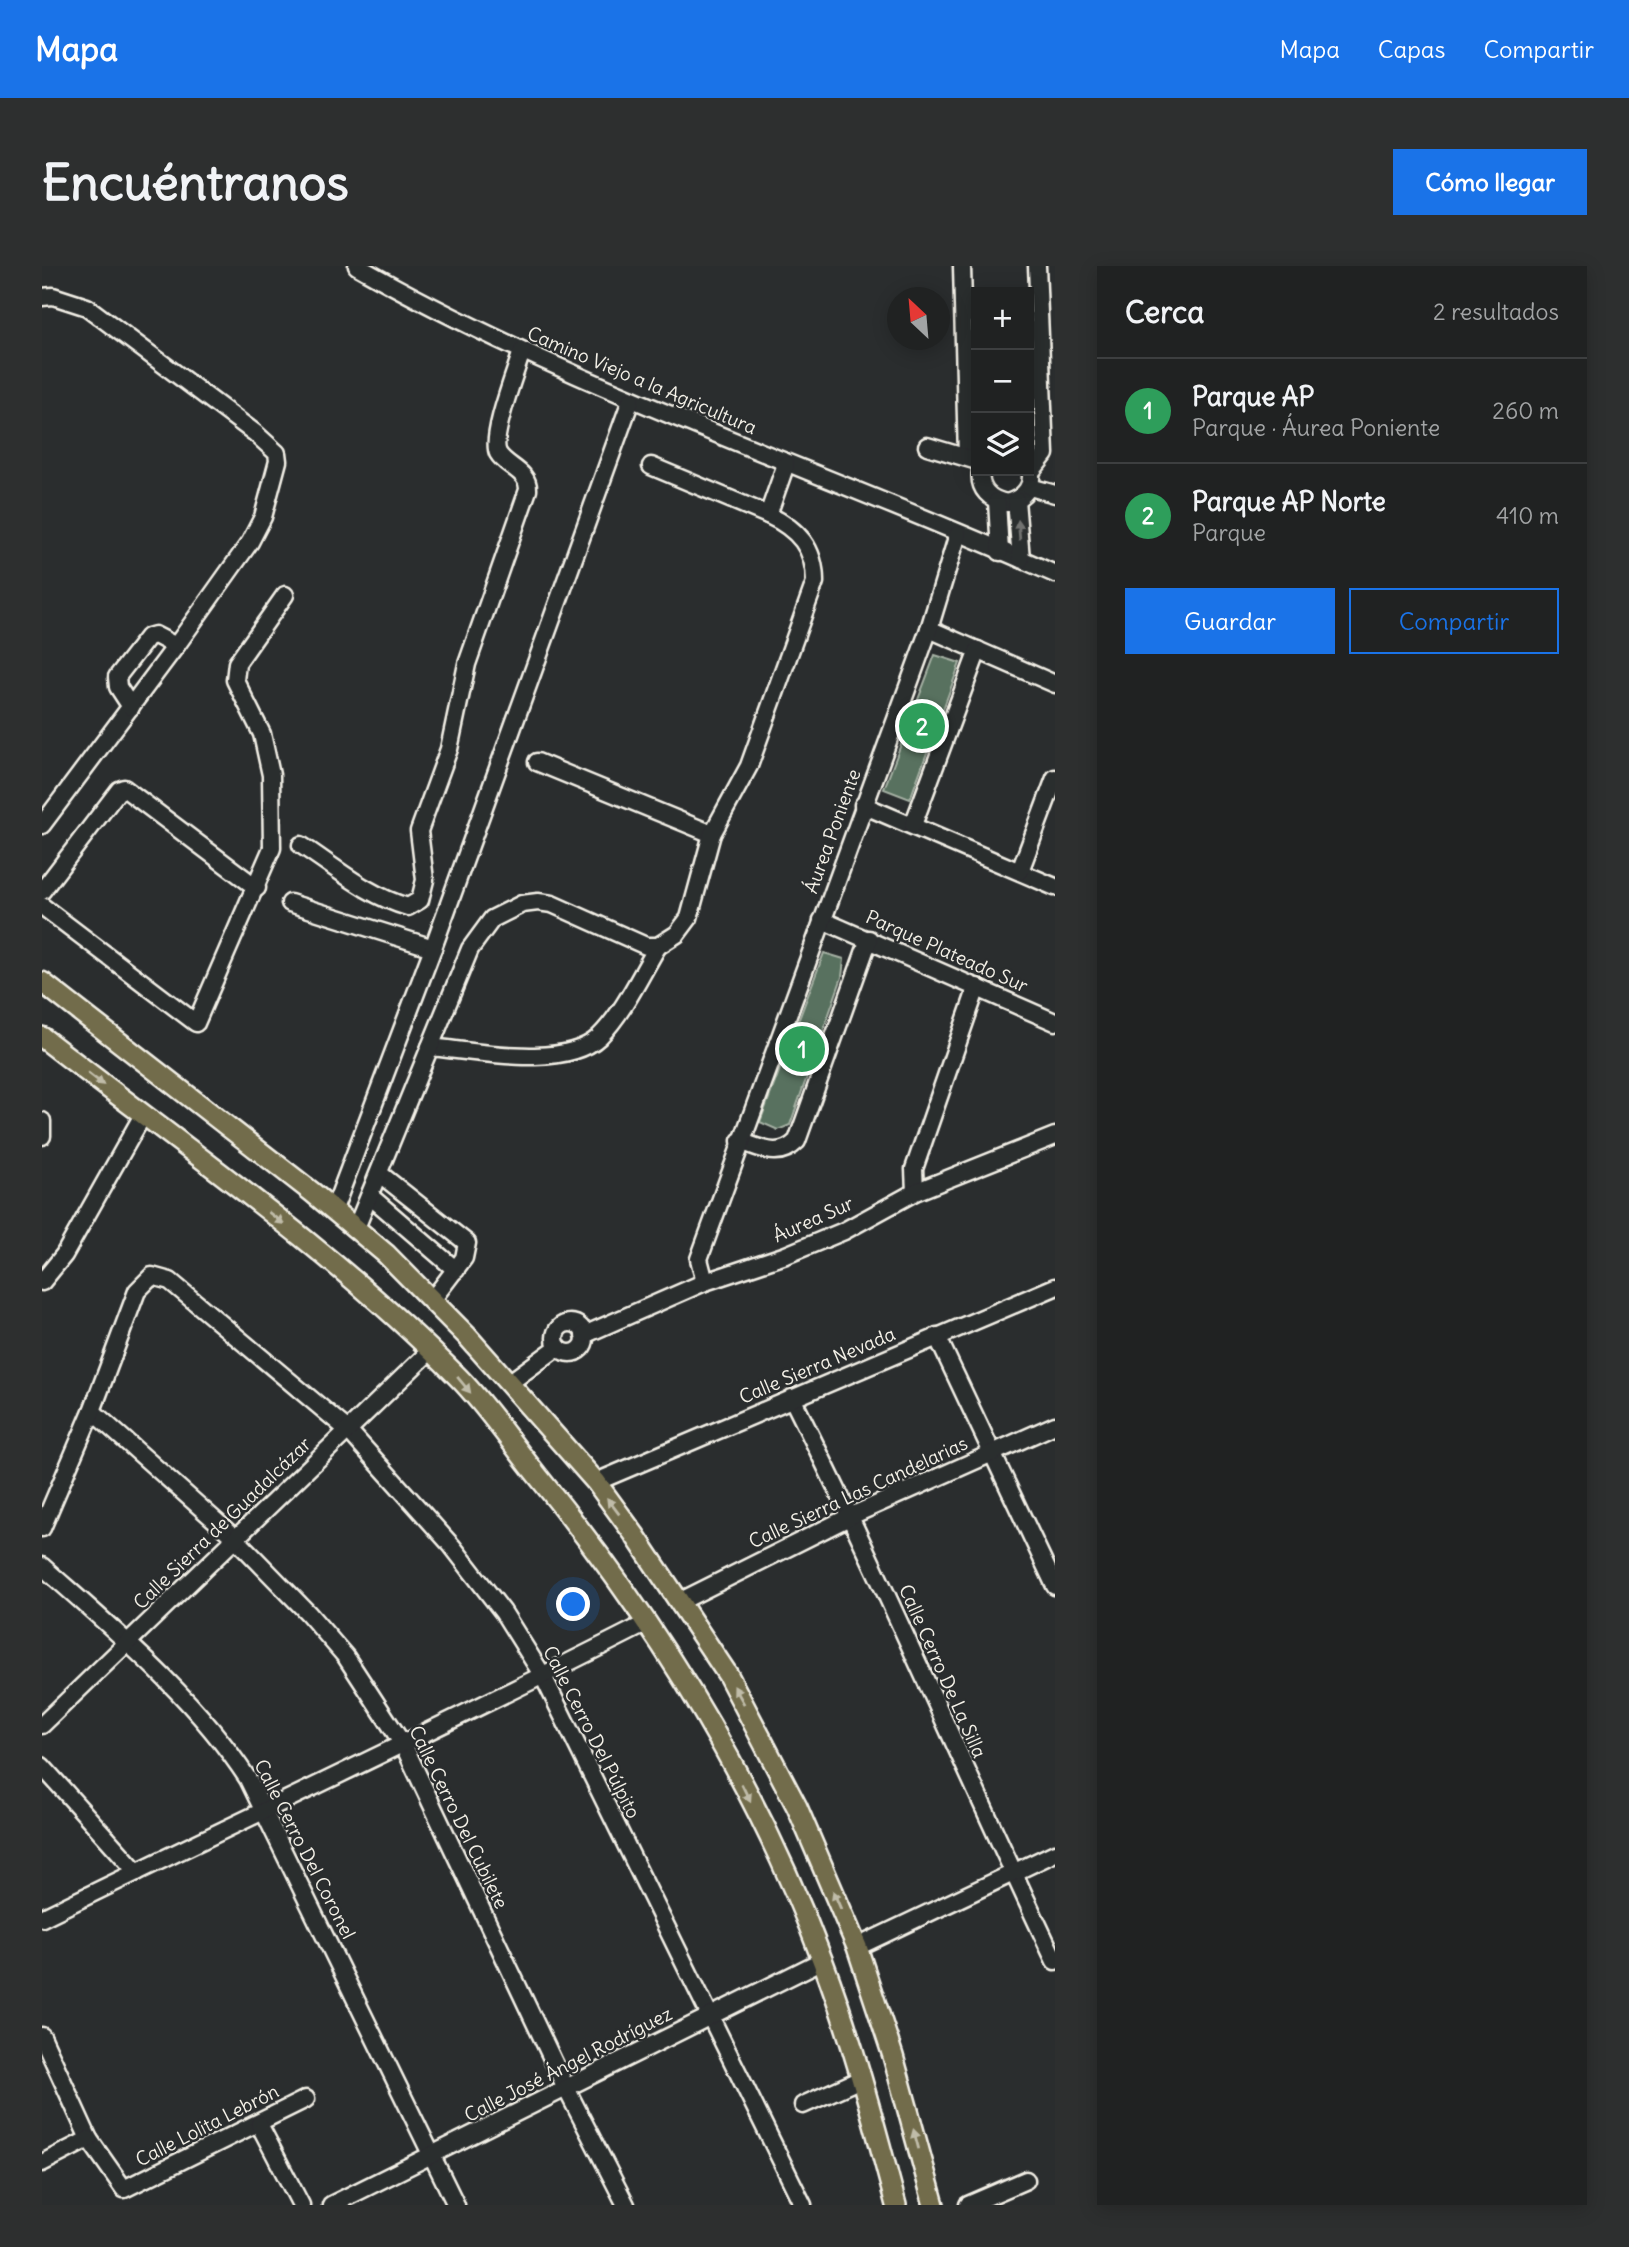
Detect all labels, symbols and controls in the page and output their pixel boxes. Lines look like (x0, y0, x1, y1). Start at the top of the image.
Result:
text: Mapa (35, 28, 118, 70)
text: Mapa (1279, 34, 1340, 64)
text: Capas (1378, 34, 1445, 64)
text: Compartir (1483, 34, 1594, 64)
button: Cómo llegar (1393, 149, 1587, 215)
text: Encuéntranos (42, 152, 349, 213)
north arrow (887, 287, 950, 350)
map controls (971, 287, 1034, 476)
button: + (971, 287, 1034, 350)
text: Cerca (1125, 293, 1204, 331)
text: 2 resultados (1433, 297, 1559, 326)
street label: Camino Viejo a la Agricultura (524, 321, 760, 439)
button: − (971, 350, 1034, 413)
text: Parque AP (1192, 380, 1314, 413)
text: 1 (1143, 396, 1153, 425)
text: 260 m (1492, 396, 1559, 425)
button: layers (971, 413, 1034, 476)
text: Parque · Áurea Poniente (1192, 413, 1440, 442)
text: Parque AP Norte (1192, 485, 1386, 518)
text: 2 (1142, 501, 1154, 530)
text: 410 m (1496, 501, 1559, 530)
one-way arrow (1013, 518, 1024, 540)
text: Parque (1192, 518, 1266, 547)
button: Guardar (1125, 588, 1335, 654)
button: Compartir (1349, 588, 1559, 654)
pin: 2 (899, 700, 945, 752)
street label: Áurea Poniente (798, 766, 866, 896)
street label: Parque Plateado Sur (862, 904, 1032, 998)
pin: 1 (779, 1023, 825, 1075)
one-way arrow (87, 1072, 105, 1086)
street label: Áurea Sur (769, 1191, 857, 1247)
one-way arrow (267, 1210, 285, 1225)
street label: Calle Sierra Nevada (735, 1321, 899, 1409)
one-way arrow (456, 1376, 472, 1394)
street label: Calle Sierra Las Candelarias (745, 1431, 971, 1553)
street label: Calle Sierra de Guadalcázar (128, 1432, 316, 1614)
one-way arrow (606, 1497, 620, 1515)
street label: Calle Cerro De La Silla (894, 1581, 992, 1762)
your location (556, 1587, 590, 1621)
street label: Calle Cerro Del Púlpito (538, 1642, 646, 1822)
one-way arrow (733, 1685, 745, 1705)
street label: Calle Cerro Del Cubilete (404, 1722, 514, 1912)
street label: Calle Cerro Del Coronel (249, 1755, 361, 1943)
one-way arrow (740, 1783, 751, 1803)
one-way arrow (831, 1890, 842, 1911)
street label: Calle José Ángel Rodríguez (460, 2001, 676, 2127)
street label: Calle Lolita Lebrón (131, 2079, 283, 2171)
one-way arrow (910, 2128, 921, 2150)

